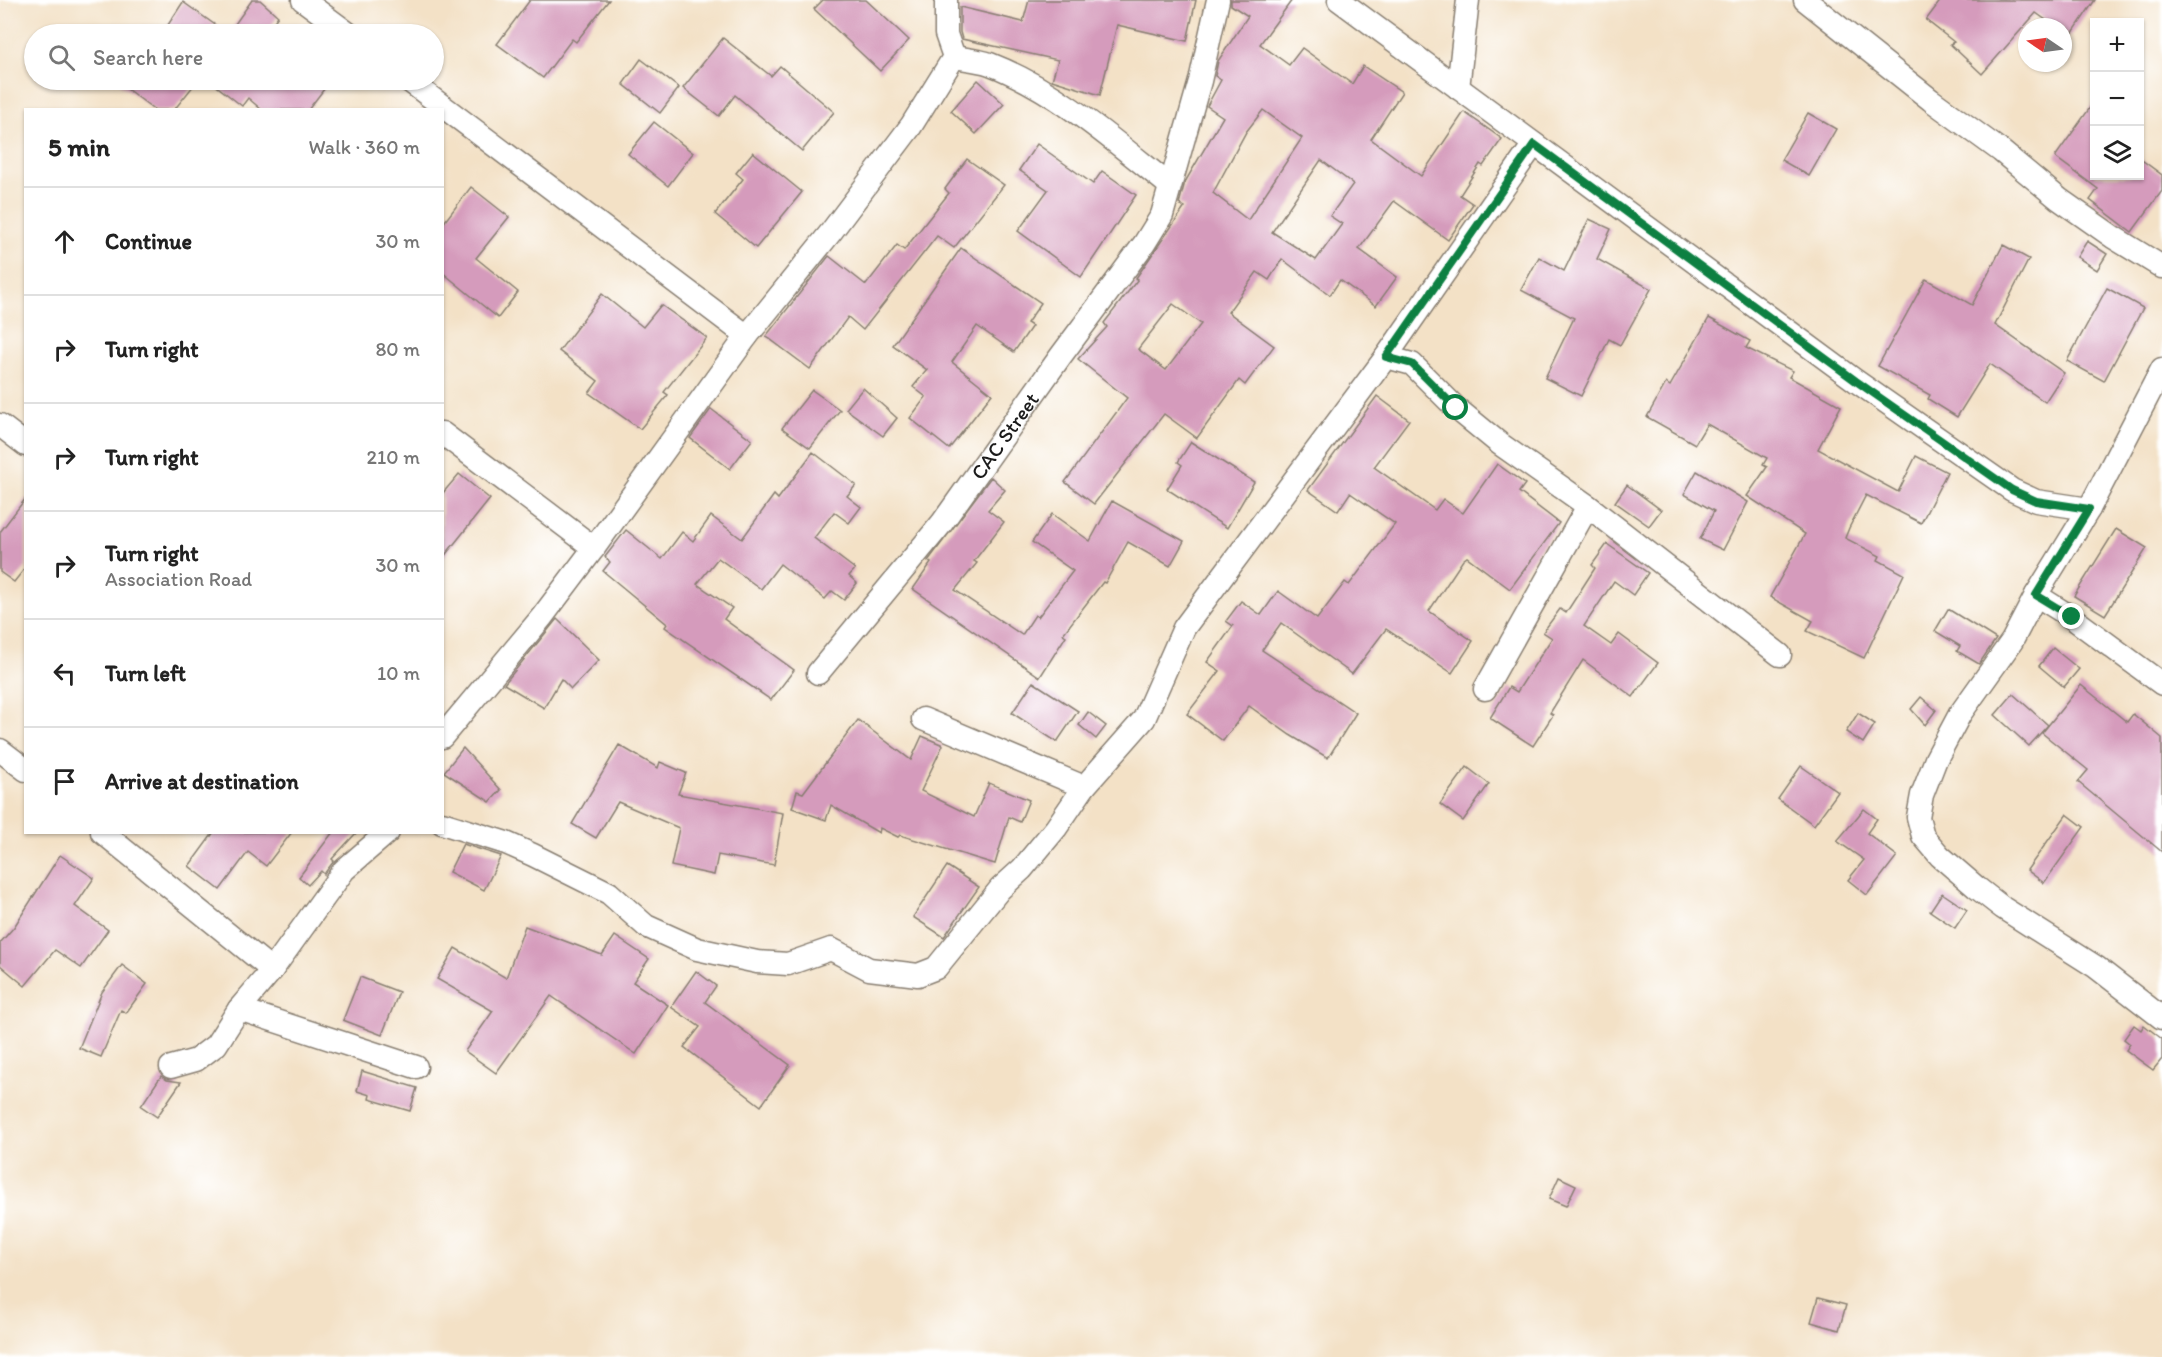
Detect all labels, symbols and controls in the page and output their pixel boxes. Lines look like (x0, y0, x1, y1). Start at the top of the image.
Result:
north arrow (2018, 18, 2072, 72)
map controls (2090, 18, 2144, 180)
button: + (2090, 18, 2144, 72)
search box (24, 24, 444, 90)
icon: search (45, 41, 78, 74)
text: Search here (93, 44, 203, 71)
button: − (2090, 72, 2144, 126)
button: layers (2090, 126, 2144, 180)
text: 5 min (48, 131, 110, 163)
text: Walk · 360 m (308, 135, 420, 159)
icon: ahead (48, 225, 81, 258)
text: Continue (105, 228, 192, 255)
text: 30 m (375, 229, 420, 253)
icon: right (48, 333, 81, 366)
text: Turn right (105, 336, 199, 363)
text: 80 m (375, 337, 420, 361)
street label: CAC Street (965, 387, 1044, 484)
route start (1442, 394, 1468, 420)
icon: right (48, 441, 81, 474)
text: Turn right (105, 444, 199, 471)
text: 210 m (367, 445, 420, 469)
text: Turn right (105, 540, 199, 567)
icon: right (48, 549, 81, 582)
text: 30 m (375, 553, 420, 577)
text: Association Road (105, 567, 252, 591)
route end (2058, 603, 2084, 629)
icon: left (48, 657, 81, 690)
text: Turn left (105, 660, 186, 687)
text: 10 m (377, 661, 420, 685)
icon: arrive (48, 765, 81, 798)
text: Arrive at destination (105, 768, 299, 795)

